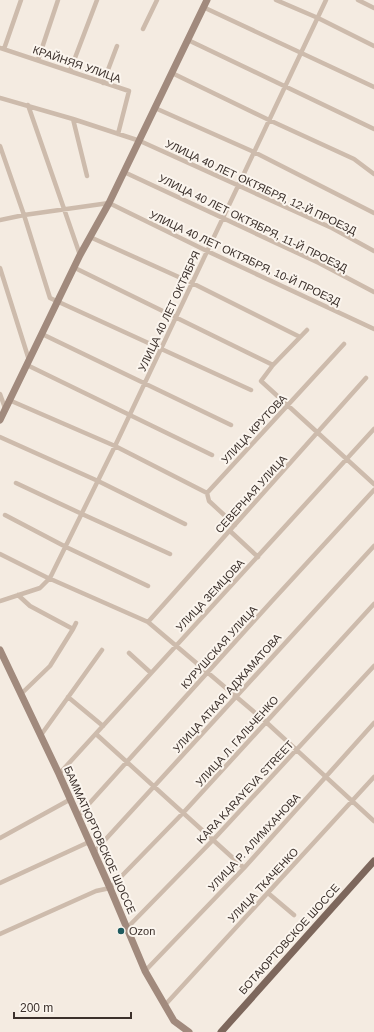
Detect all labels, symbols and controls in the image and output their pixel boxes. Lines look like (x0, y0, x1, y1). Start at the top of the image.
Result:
street label: КРАЙНЯЯ УЛИЦА (31, 43, 123, 85)
street label: УЛИЦА 40 ЛЕТ ОКТЯБРЯ, 12-Й ПРОЕЗД (164, 137, 359, 237)
street label: УЛИЦА 40 ЛЕТ ОКТЯБРЯ, 11-Й ПРОЕЗД (157, 172, 350, 274)
street label: УЛИЦА 40 ЛЕТ ОКТЯБРЯ, 10-Й ПРОЕЗД (148, 208, 343, 308)
street label: УЛИЦА 40 ЛЕТ ОКТЯБРЯ (136, 249, 202, 373)
street label: УЛИЦА КРУТОВА (219, 392, 289, 466)
street label: СЕВЕРНАЯ УЛИЦА (213, 452, 290, 535)
street label: УЛИЦА ЗЕМЦОВА (173, 556, 247, 634)
street label: КУРУШСКАЯ УЛИЦА (179, 603, 260, 691)
street label: УЛИЦА АТКАЯ АДЖАМАТОВА (170, 631, 284, 755)
street label: УЛИЦА Л. ГАЛЬЧЕНКО (193, 693, 281, 789)
street label: KARA KARAYEVA STREET (194, 738, 296, 846)
street label: БАММАТЮРТОВСКОЕ ШОССЕ (62, 764, 138, 916)
street label: УЛИЦА Р. АЛИМХАНОВА (206, 790, 303, 893)
street label: УЛИЦА ТКАЧЕНКО (225, 845, 301, 925)
street label: БОТАЮРТОВСКОЕ ШОССЕ (236, 881, 342, 997)
place label: Ozon (129, 925, 155, 937)
marker: Ozon (116, 926, 126, 936)
scale bar (14, 994, 131, 1020)
text: 200 m (20, 1001, 53, 1015)

